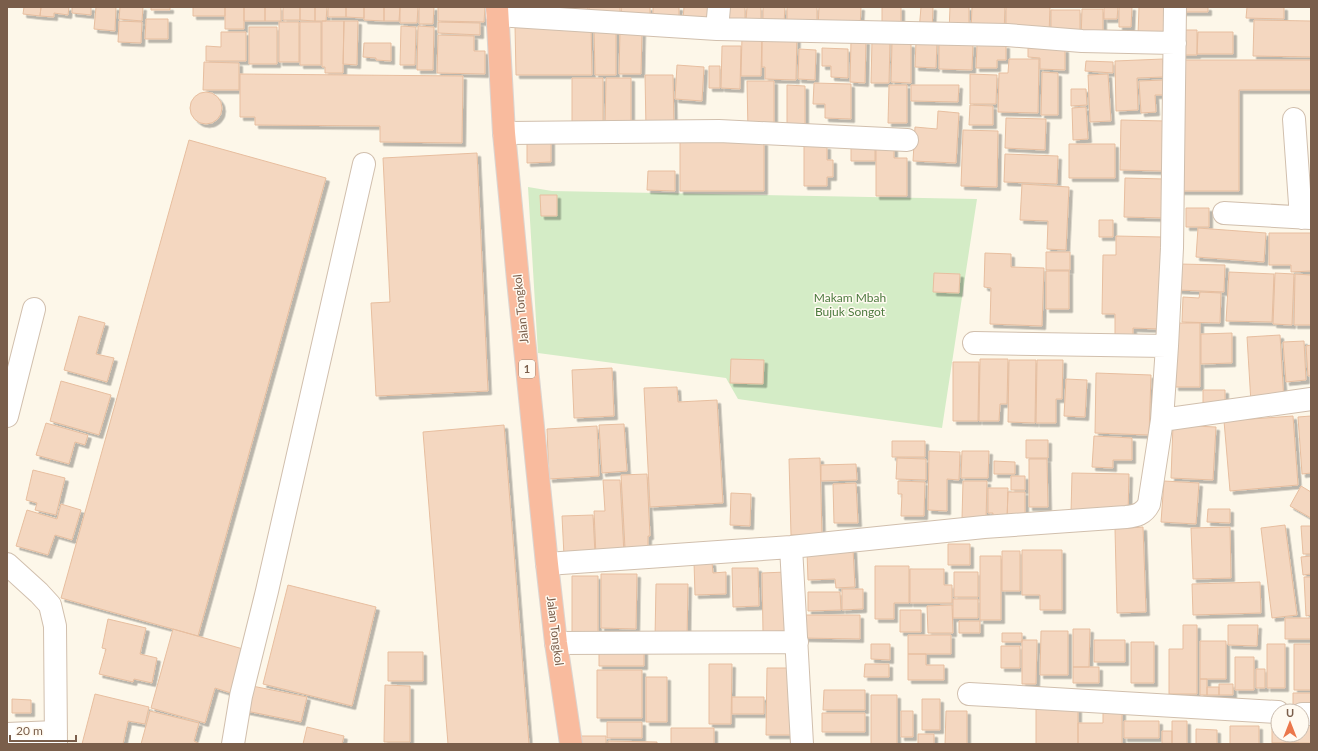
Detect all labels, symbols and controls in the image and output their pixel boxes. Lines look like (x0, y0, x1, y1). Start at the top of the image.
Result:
street label: Jalan Tongkol (509, 274, 532, 345)
park label: Makam Mbah Bujuk Songot (814, 290, 886, 319)
road number: 1 (519, 360, 535, 378)
street label: Jalan Tongkol (544, 595, 567, 666)
north arrow (1270, 703, 1310, 743)
text: U (1286, 706, 1294, 719)
scale bar (10, 717, 76, 743)
text: 20 m (16, 723, 43, 738)

